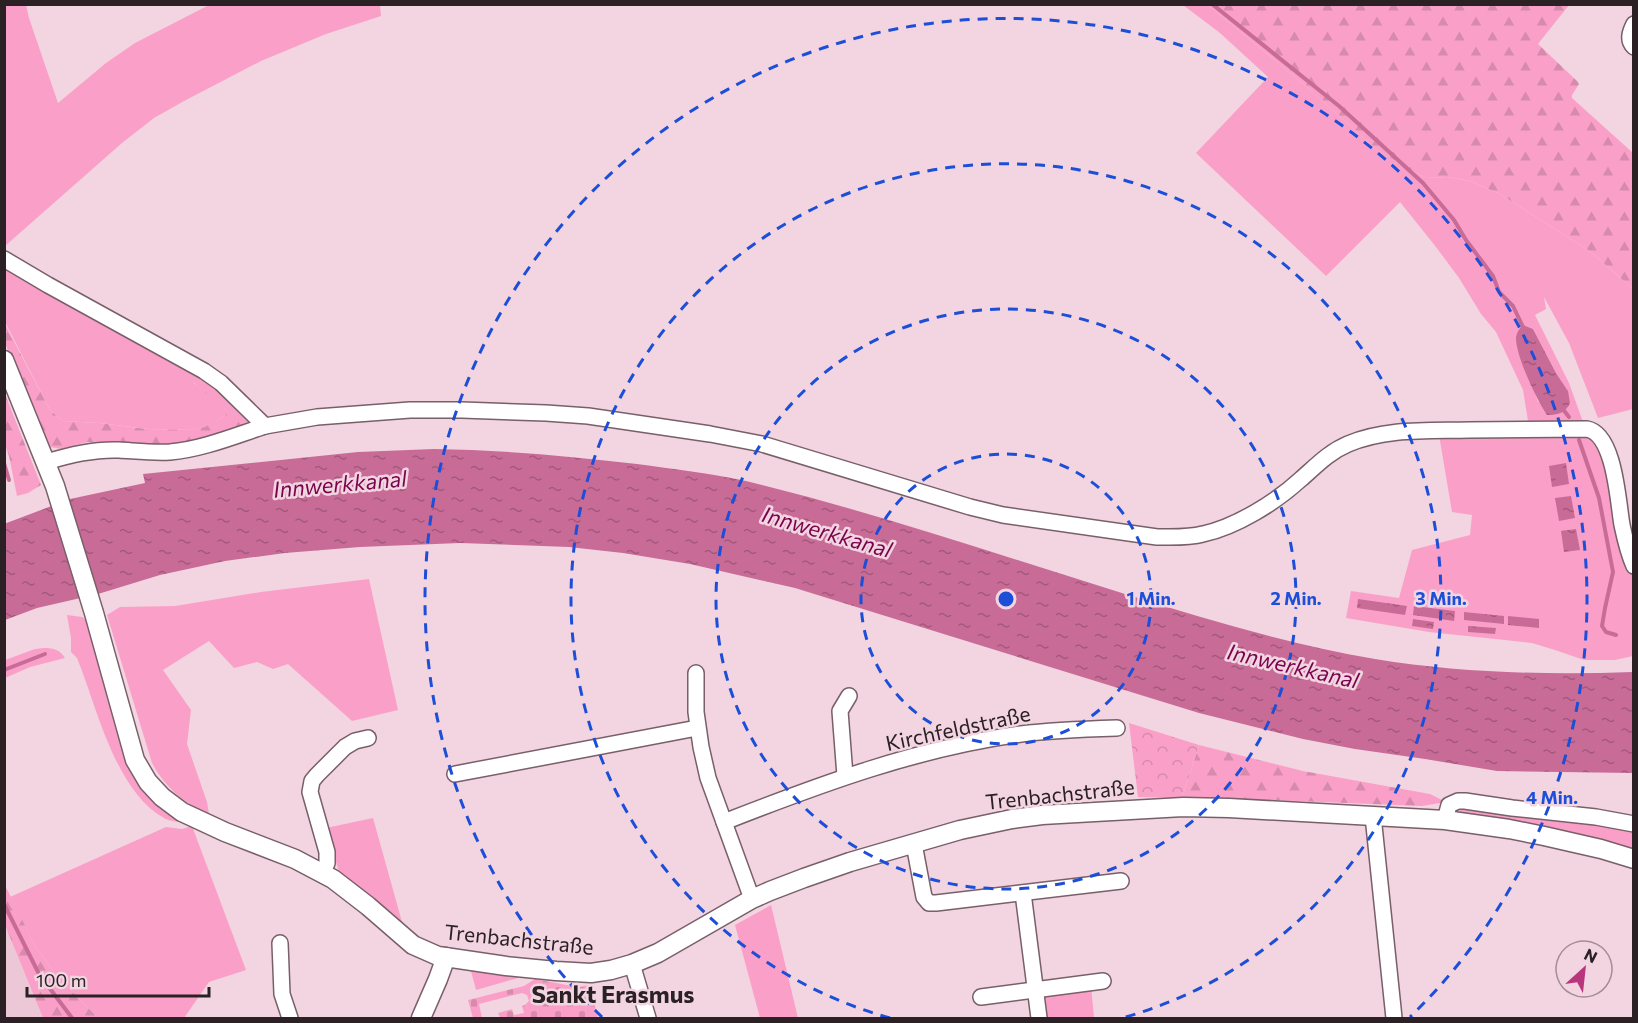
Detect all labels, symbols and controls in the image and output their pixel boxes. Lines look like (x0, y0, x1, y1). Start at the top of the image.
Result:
water label: Innwerkkanal (272, 464, 408, 503)
water label: Innwerkkanal (759, 500, 895, 563)
text: 1 Min. (1126, 587, 1176, 609)
text: 2 Min. (1270, 587, 1322, 609)
text: 3 Min. (1415, 587, 1467, 609)
centre of rings (996, 589, 1016, 609)
water label: Innwerkkanal (1225, 637, 1362, 694)
street label: Kirchfeldstraße (883, 700, 1032, 755)
street label: Trenbachstraße (984, 773, 1136, 814)
text: 4 Min. (1526, 786, 1578, 808)
street label: Trenbachstraße (443, 918, 595, 959)
north arrow (1554, 939, 1614, 999)
text: N (1581, 944, 1601, 966)
scale bar (27, 960, 208, 998)
text: 100 m (36, 969, 86, 991)
district label: Sankt Erasmus (531, 979, 695, 1008)

